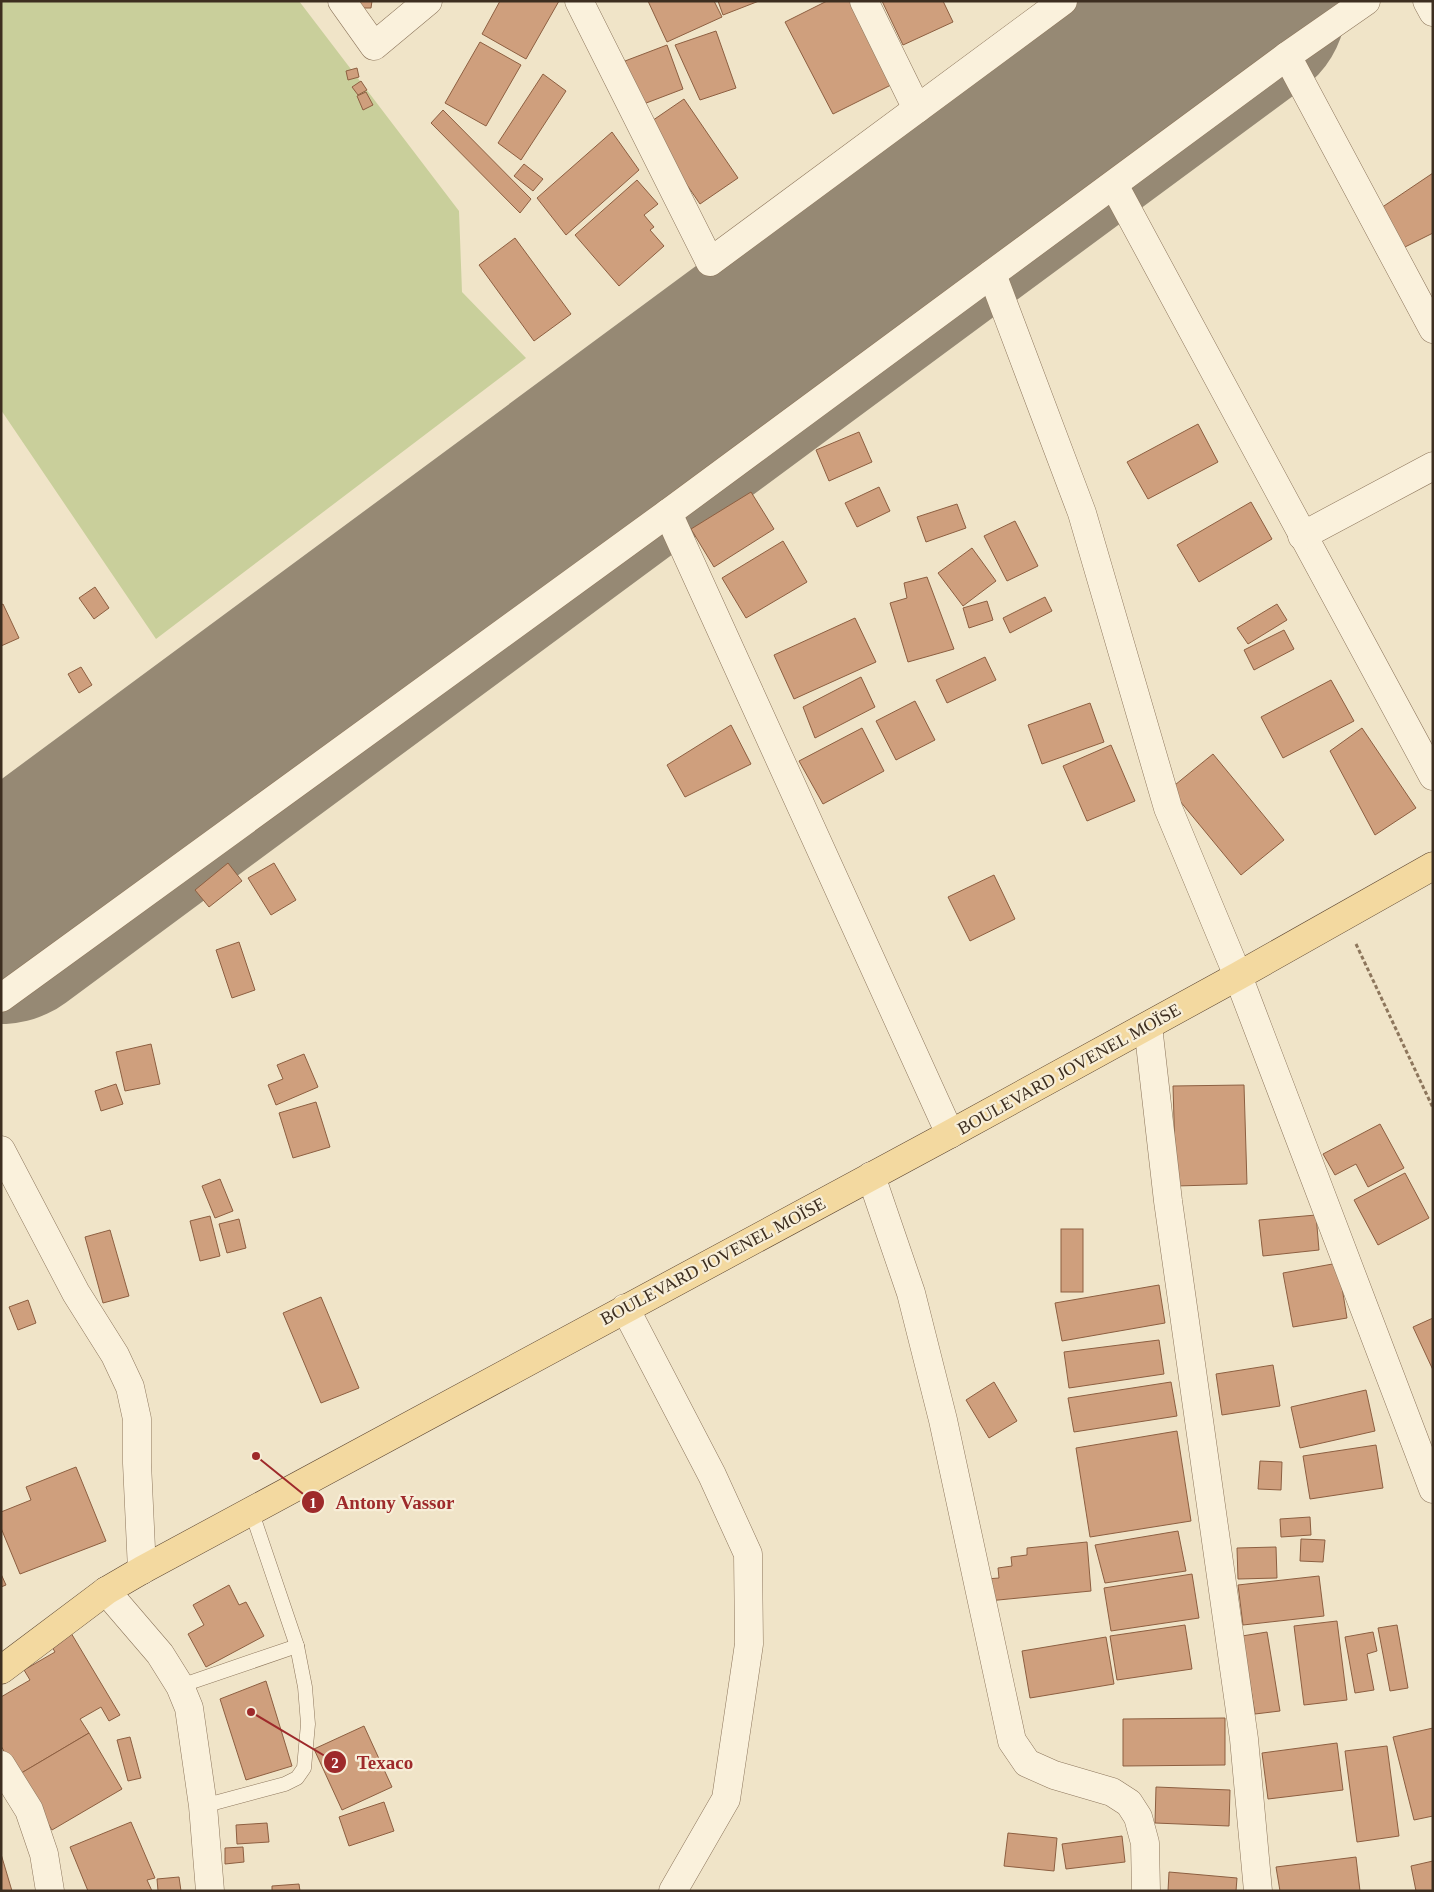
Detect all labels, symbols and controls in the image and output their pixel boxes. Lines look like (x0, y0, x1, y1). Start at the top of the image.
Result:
street label: BOULEVARD JOVENEL MOÏSE (954, 999, 1184, 1139)
street label: BOULEVARD JOVENEL MOÏSE (597, 1193, 829, 1329)
callout: Antony Vassor (301, 1485, 465, 1519)
text: Antony Vassor (336, 1492, 455, 1513)
text: 1 (309, 1495, 317, 1511)
callout: Texaco (322, 1745, 423, 1779)
text: Texaco (357, 1752, 413, 1773)
text: 2 (331, 1755, 339, 1771)

